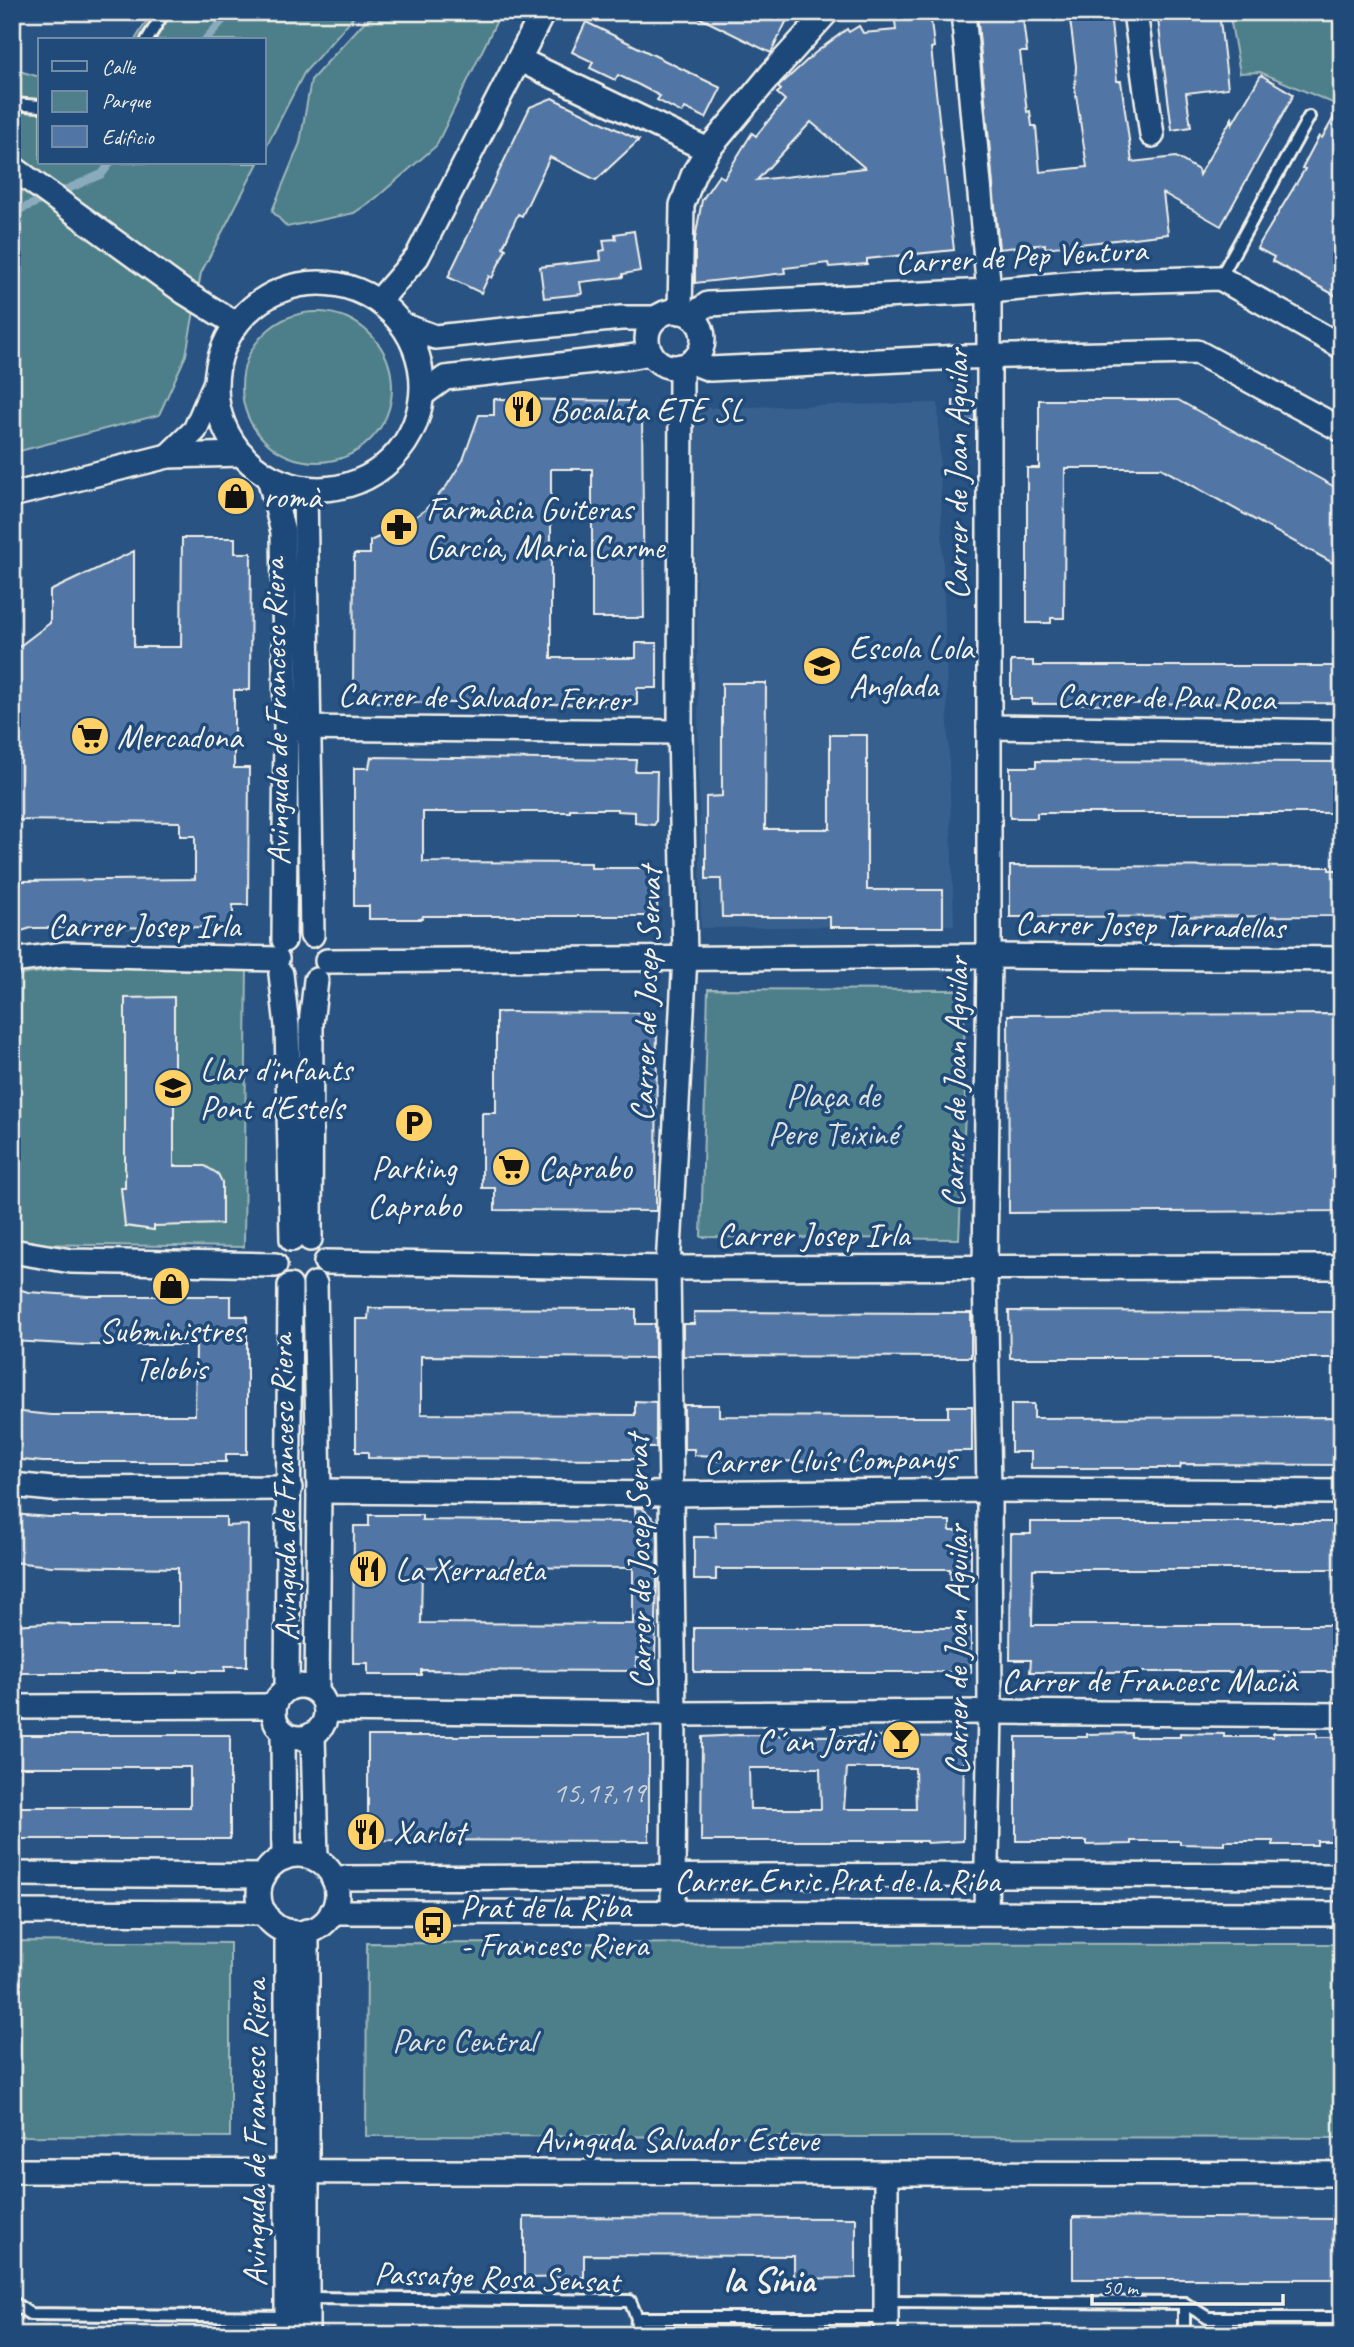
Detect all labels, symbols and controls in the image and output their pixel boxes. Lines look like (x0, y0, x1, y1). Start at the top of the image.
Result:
legend (38, 38, 266, 164)
text: Calle (102, 54, 136, 80)
text: Parque (102, 88, 151, 114)
text: Edificio (102, 124, 155, 150)
street label: Carrer de Pep Ventura (894, 228, 1151, 284)
street label: Carrer de Joan Aguilar (936, 346, 978, 599)
restaurant icon: Bocalata ETE SL (502, 388, 544, 430)
place label: Bocalata ETE SL (550, 389, 744, 431)
shop icon: romà (215, 475, 257, 517)
place label: romà (263, 476, 324, 518)
place label: Farmàcia Guiteras García, Maria Carme (426, 488, 667, 568)
pharmacy icon: Farmàcia Guiteras García, Maria Carme (378, 506, 420, 548)
street label: Avinguda de Francesc Riera (252, 556, 300, 866)
place label: Escola Lola Anglada (849, 627, 976, 707)
school or university icon: Escola Lola Anglada (801, 645, 843, 687)
street label: Carrer de Salvador Ferrer (338, 673, 632, 721)
street label: Carrer de Pau Roca (1056, 674, 1278, 720)
supermarket icon: Mercadona (69, 715, 111, 757)
place label: Mercadona (117, 716, 245, 758)
street label: Carrer de Josep Servat (621, 862, 672, 1122)
street label: Carrer Josep Tarradellas (1015, 902, 1288, 948)
street label: Carrer Josep Irla (48, 905, 242, 947)
street label: Carrer de Joan Aguilar (932, 954, 978, 1208)
place label: Llar d'infants Pont d'Estels (200, 1049, 355, 1129)
school or university icon: Llar d'infants Pont d'Estels (152, 1067, 194, 1109)
park label: Plaça de Pere Teixiné (768, 1075, 903, 1155)
parking icon: Parking Caprabo (393, 1102, 435, 1144)
supermarket icon: Caprabo (490, 1146, 532, 1188)
place label: Parking Caprabo (367, 1147, 462, 1227)
place label: Caprabo (538, 1147, 633, 1189)
street label: Carrer Josep Irla (717, 1214, 911, 1256)
shop icon: Subministres Telobis (150, 1265, 192, 1307)
place label: Subministres Telobis (98, 1310, 246, 1390)
street label: Avinguda de Francesc Riera (260, 1332, 308, 1642)
street label: Carrer de Josep Servat (616, 1430, 662, 1690)
street label: Carrer Lluís Companys (703, 1437, 959, 1483)
street label: Carrer de Joan Aguilar (936, 1522, 978, 1775)
restaurant icon: La Xerradeta (347, 1548, 389, 1590)
place label: La Xerradeta (395, 1549, 546, 1591)
street label: Carrer de Francesc Macià (1001, 1660, 1299, 1702)
bar icon: C´an Jordi (880, 1719, 922, 1761)
place label: C´an Jordi (757, 1720, 878, 1762)
house number: 15,17,19 (553, 1773, 648, 1811)
restaurant icon: Xarlot (345, 1811, 387, 1853)
place label: Xarlot (393, 1812, 469, 1854)
street label: Carrer Enric Prat de la Riba (674, 1860, 1002, 1902)
place label: Prat de la Riba - Francesc Riera (460, 1886, 650, 1966)
bus stop icon: Prat de la Riba - Francesc Riera (412, 1904, 454, 1946)
street label: Avinguda de Francesc Riera (234, 1977, 276, 2287)
park label: Parc Central (392, 2020, 541, 2062)
street label: Avinguda Salvador Esteve (535, 2119, 821, 2161)
street label: Passatge Rosa Sensat (374, 2252, 623, 2302)
district label: la Sínia (723, 2258, 817, 2303)
scale bar (1092, 2263, 1282, 2307)
text: 50 m (1102, 2274, 1140, 2300)

